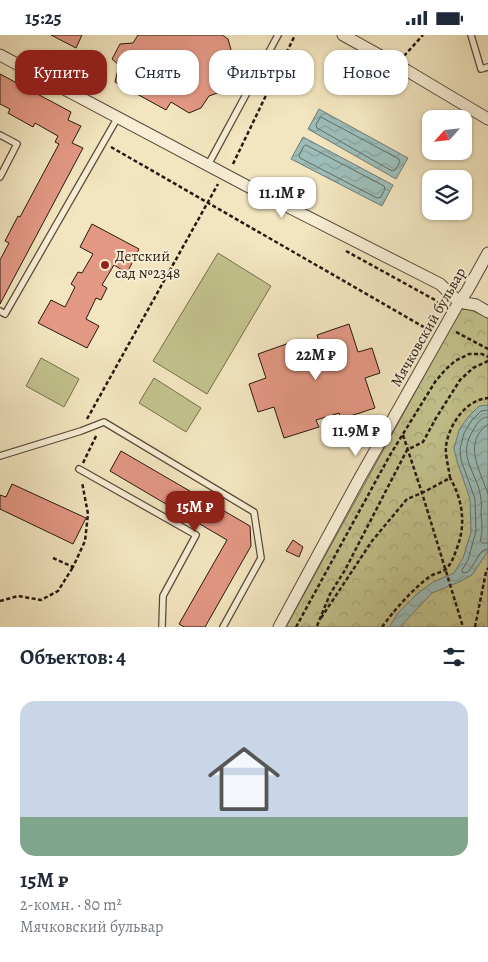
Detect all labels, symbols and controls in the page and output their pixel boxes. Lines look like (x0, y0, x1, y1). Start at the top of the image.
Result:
text: 15:25 (25, 5, 62, 31)
chip: Купить (15, 50, 107, 95)
chip: Снять (117, 50, 199, 95)
chip: Фильтры (209, 50, 314, 95)
chip: Новое (324, 50, 408, 95)
north arrow (422, 110, 472, 160)
map controls (422, 110, 472, 220)
button: layers (422, 170, 472, 220)
pin: 11.1M ₽ (236, 177, 328, 219)
text: 11.1M ₽ (259, 182, 305, 204)
place label: Детский сад №2348 (115, 246, 180, 283)
marker: Детский сад №2348 (99, 259, 111, 271)
street label: Мячковский бульвар (386, 264, 470, 390)
pin: 22M ₽ (281, 339, 351, 381)
text: 22M ₽ (296, 344, 336, 366)
pin: 11.9M ₽ (310, 415, 402, 457)
text: 11.9M ₽ (332, 420, 380, 442)
pin: 15M ₽ (160, 491, 230, 533)
text: 15M ₽ (177, 496, 213, 518)
text: Объектов: 4 (20, 643, 126, 671)
icon: filters (440, 643, 468, 671)
icon: home (199, 734, 289, 824)
text: 15M ₽ (20, 866, 68, 894)
text: 2-комн. · 80 m² (20, 894, 122, 916)
text: Мячковский бульвар (20, 916, 164, 938)

